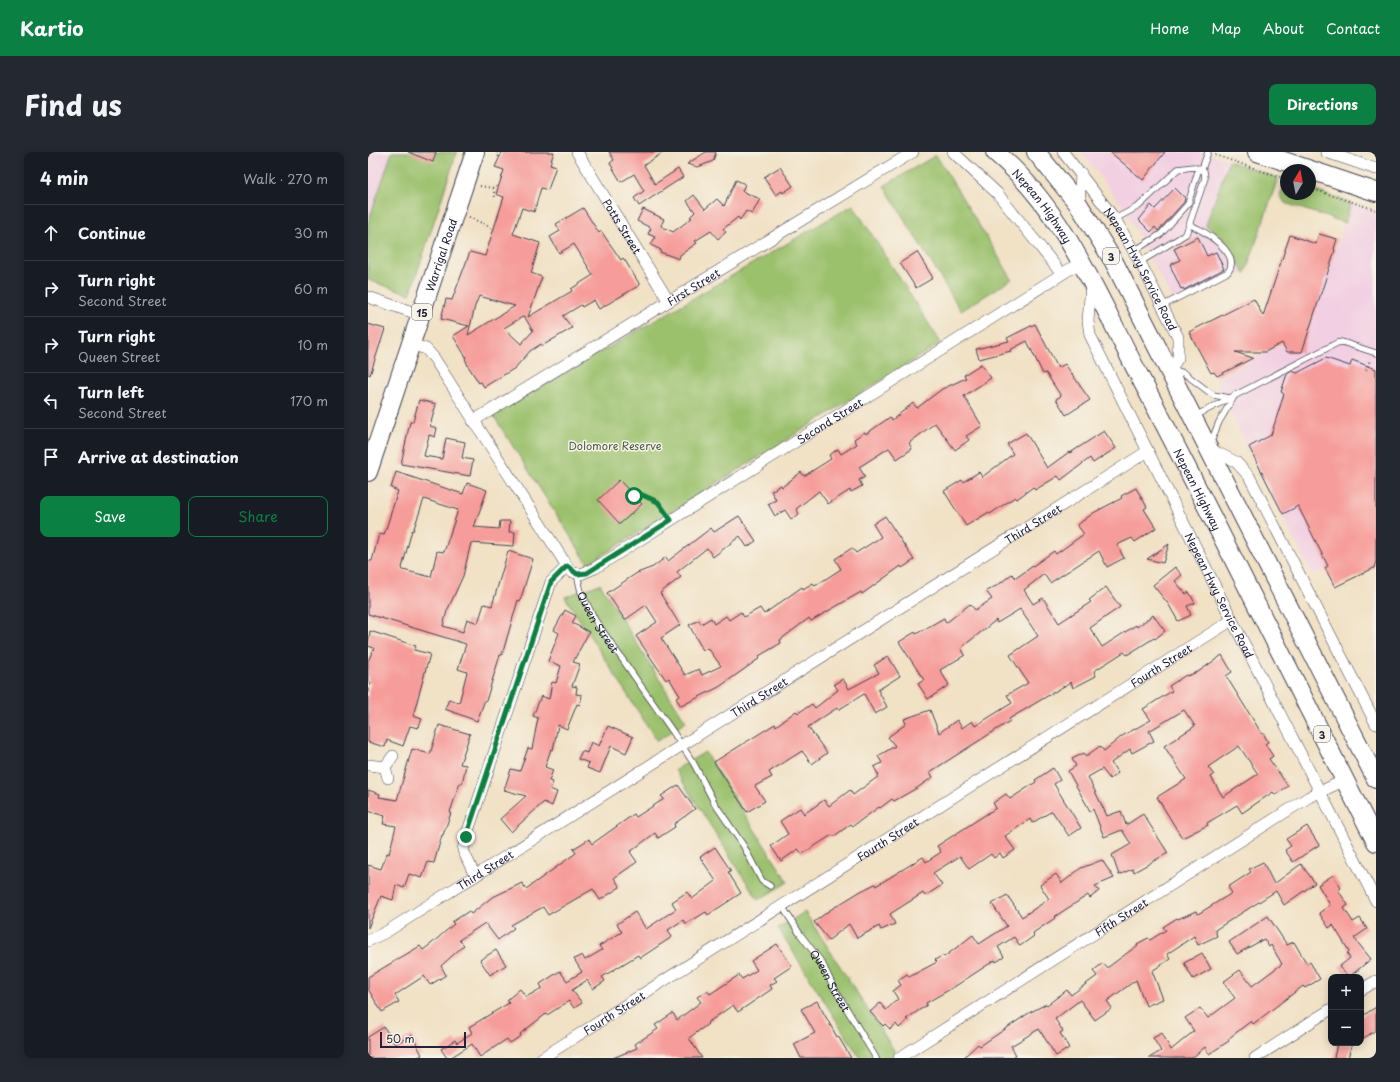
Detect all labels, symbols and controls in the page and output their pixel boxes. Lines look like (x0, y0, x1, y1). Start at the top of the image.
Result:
text: Kartio (20, 14, 83, 42)
text: Home (1150, 18, 1189, 39)
text: Map (1211, 18, 1241, 39)
text: About (1263, 18, 1304, 39)
text: Contact (1326, 18, 1380, 39)
text: Find us (24, 83, 122, 126)
button: Directions (1269, 84, 1376, 125)
street label: Nepean Highway (1009, 164, 1076, 246)
north arrow (1280, 164, 1316, 200)
text: 4 min (40, 165, 88, 191)
text: Walk · 270 m (243, 169, 328, 188)
street label: Potts Street (599, 195, 646, 257)
street label: Nepean Hwy Service Road (1100, 203, 1182, 333)
street label: Warrigal Road (420, 216, 461, 294)
text: Continue (78, 221, 146, 244)
icon: ahead (40, 222, 62, 244)
text: 30 m (294, 223, 328, 242)
road number: 3 (1103, 248, 1119, 264)
street label: First Street (663, 263, 723, 309)
text: Turn right (78, 268, 155, 291)
icon: right (40, 278, 62, 300)
text: 60 m (294, 279, 328, 298)
text: Second Street (78, 291, 167, 310)
road number: 15 (412, 304, 432, 320)
text: Turn right (78, 324, 155, 347)
icon: right (40, 334, 62, 356)
text: 10 m (298, 335, 328, 354)
text: Queen Street (78, 347, 160, 366)
text: Turn left (78, 380, 144, 403)
icon: left (40, 390, 62, 412)
text: 170 m (290, 391, 328, 410)
street label: Second Street (793, 393, 866, 448)
text: Second Street (78, 403, 167, 422)
park label: Dolomore Reserve (568, 437, 662, 454)
text: Arrive at destination (78, 445, 239, 468)
street label: Nepean Highway (1170, 445, 1226, 533)
icon: arrive (40, 446, 62, 468)
route start (625, 487, 643, 505)
button: Save (40, 496, 180, 537)
button: Share (188, 496, 328, 537)
street label: Third Street (1001, 499, 1065, 548)
street label: Nepean Hwy Service Road (1181, 529, 1259, 661)
street label: Queen Street (573, 588, 624, 656)
street label: Fourth Street (1127, 639, 1195, 691)
street label: Third Street (727, 672, 791, 721)
road number: 3 (1314, 726, 1330, 742)
street label: Fourth Street (853, 813, 922, 865)
route end (457, 828, 475, 846)
street label: Third Street (453, 845, 517, 894)
street label: Fifth Street (1091, 893, 1151, 940)
street label: Queen Street (806, 946, 855, 1015)
map controls (1328, 974, 1364, 1046)
button: + (1328, 974, 1364, 1010)
street label: Fourth Street (580, 986, 648, 1038)
button: − (1328, 1010, 1364, 1046)
scale bar (380, 1030, 466, 1049)
text: 50 m (386, 1030, 415, 1047)

